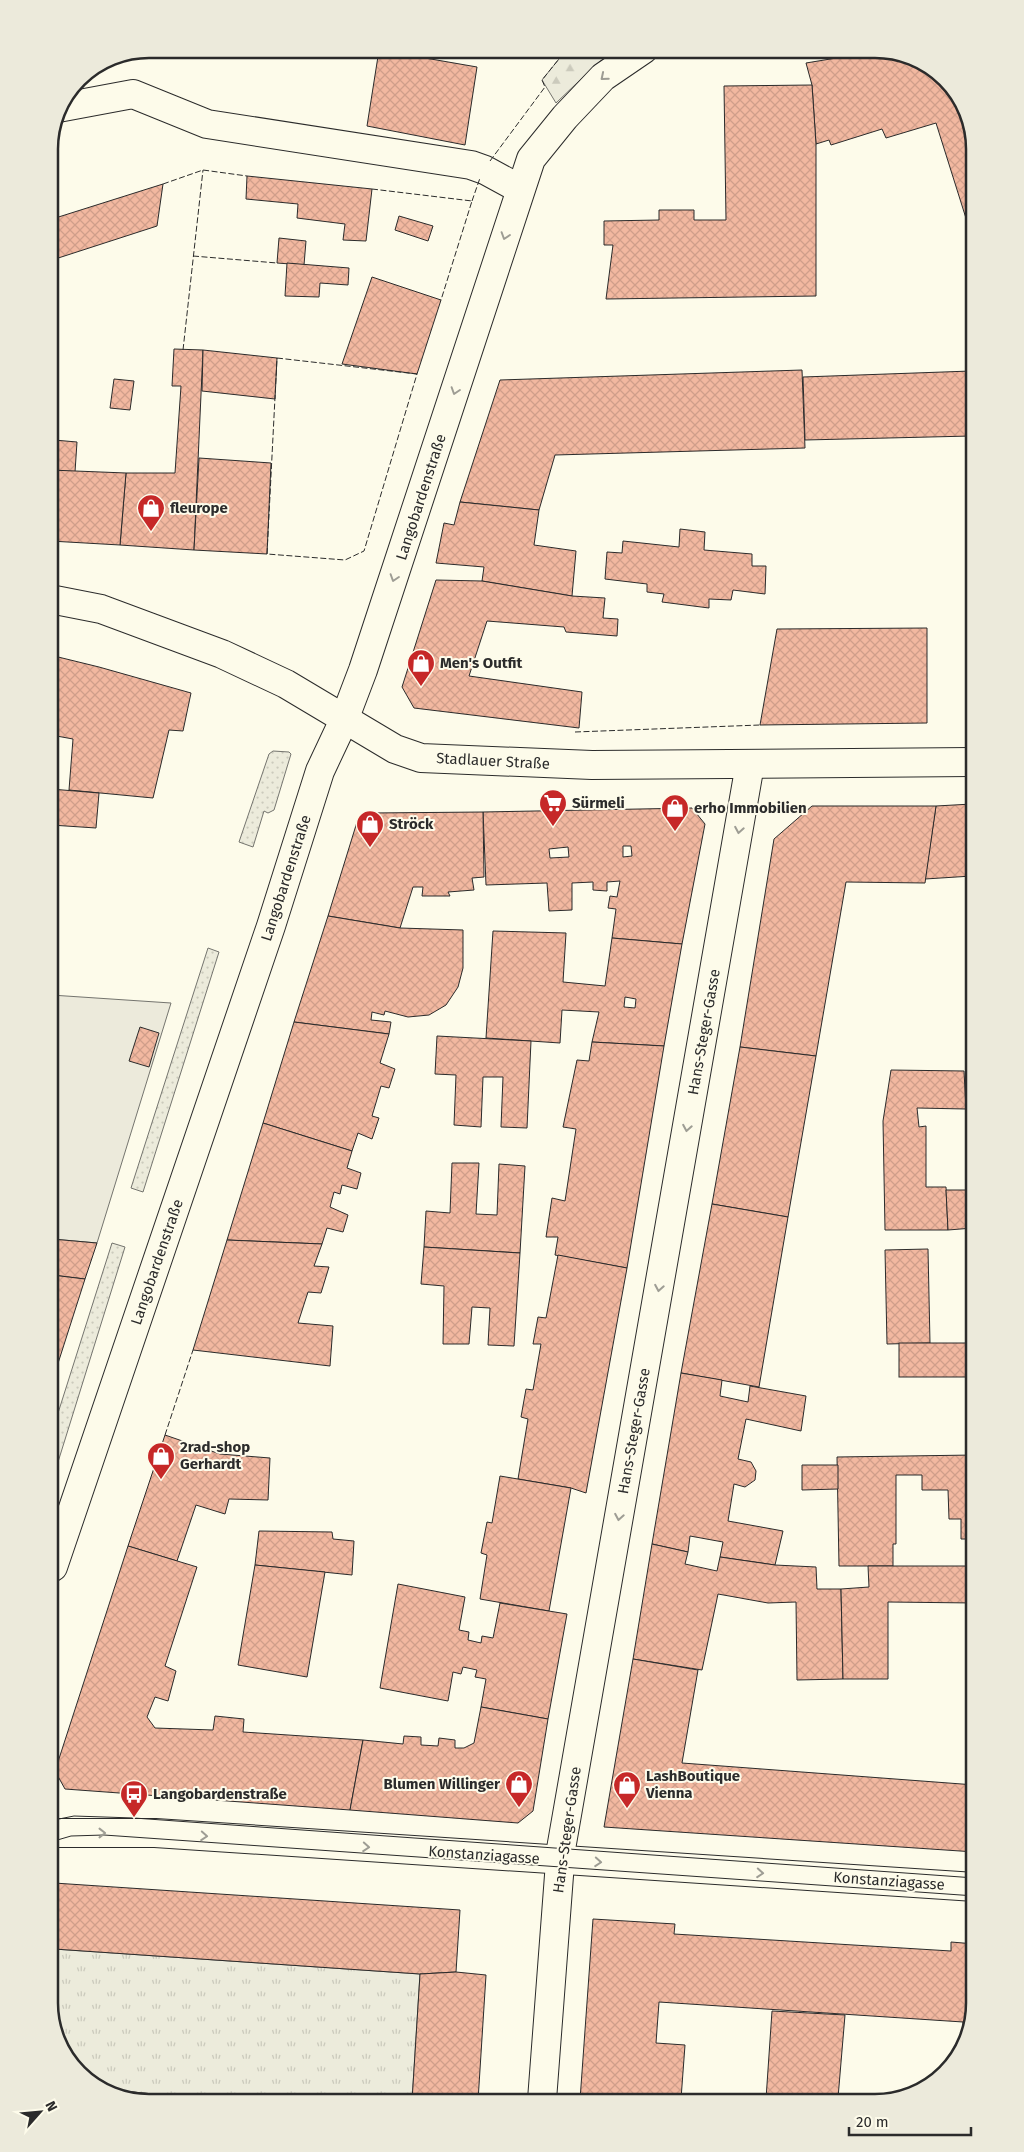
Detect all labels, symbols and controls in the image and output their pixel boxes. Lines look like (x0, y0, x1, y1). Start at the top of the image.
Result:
one-way arrow (601, 72, 610, 81)
one-way arrow (501, 231, 511, 240)
one-way arrow (451, 386, 461, 394)
street label: Langobardenstraße (392, 432, 450, 562)
shop icon: fleurope (136, 493, 166, 532)
place label: fleurope (170, 499, 228, 517)
one-way arrow (390, 574, 400, 582)
shop icon: Men's Outfit (406, 648, 436, 687)
place label: Men's Outfit (440, 654, 523, 672)
street label: Stadlauer Straße (436, 749, 550, 773)
supermarket icon: Sürmeli (538, 788, 568, 827)
shop icon: erho Immobilien (660, 793, 690, 832)
place label: Sürmeli (572, 794, 625, 812)
place label: erho Immobilien (694, 799, 807, 817)
shop icon: Ströck (355, 809, 385, 848)
street label: Langobardenstraße (257, 813, 315, 943)
place label: Ströck (389, 815, 434, 833)
one-way arrow (734, 825, 744, 834)
street label: Hans-Steger-Gasse (684, 968, 724, 1096)
one-way arrow (683, 1123, 693, 1132)
street label: Langobardenstraße (127, 1197, 187, 1327)
one-way arrow (655, 1283, 665, 1292)
street label: Hans-Steger-Gasse (614, 1367, 654, 1495)
place label: 2rad-shop Gerhardt (180, 1438, 250, 1473)
shop icon: 2rad-shop Gerhardt (146, 1441, 176, 1480)
one-way arrow (615, 1512, 625, 1521)
street label: Hans-Steger-Gasse (549, 1766, 585, 1894)
place label: LashBoutique Vienna (645, 1767, 740, 1802)
shop icon: Blumen Willinger (504, 1769, 534, 1808)
shop icon: LashBoutique Vienna (612, 1770, 642, 1809)
place label: Blumen Willinger (384, 1775, 501, 1793)
bus stop icon: Langobardenstraße (119, 1779, 149, 1818)
place label: Langobardenstraße (153, 1785, 287, 1803)
one-way arrow (99, 1828, 107, 1838)
one-way arrow (200, 1830, 208, 1841)
one-way arrow (362, 1841, 370, 1852)
street label: Konstanziagasse (428, 1842, 540, 1868)
one-way arrow (594, 1857, 602, 1868)
one-way arrow (757, 1867, 765, 1878)
street label: Konstanziagasse (833, 1868, 945, 1894)
north arrow (15, 2087, 65, 2137)
text: N (41, 2098, 61, 2114)
scale bar (849, 2104, 972, 2136)
text: 20 m (856, 2113, 889, 2131)

